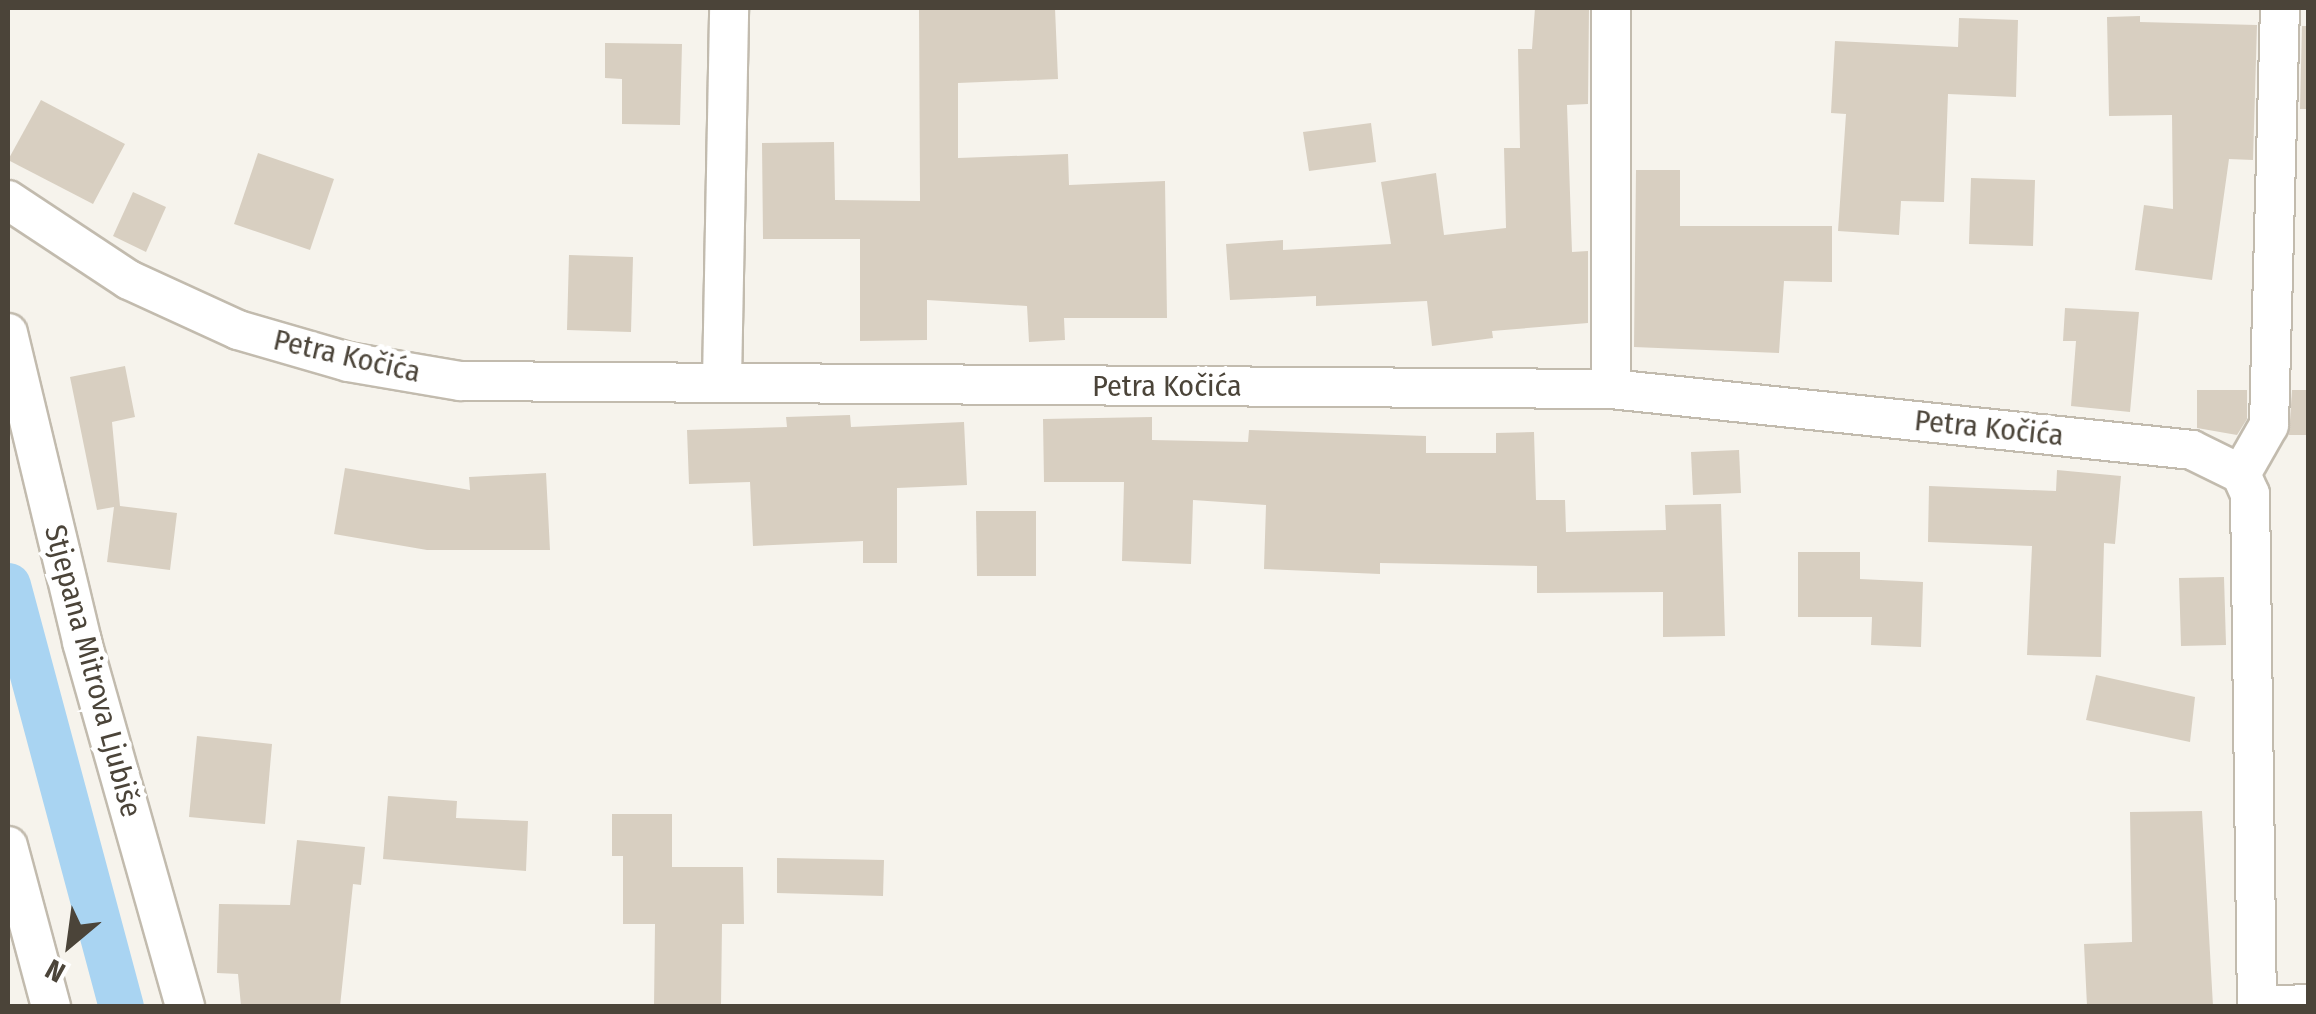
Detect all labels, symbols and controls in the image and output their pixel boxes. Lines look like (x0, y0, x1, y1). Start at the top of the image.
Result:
street label: Petra Kočića (270, 322, 424, 390)
street label: Petra Kočića (1092, 368, 1242, 404)
street label: Petra Kočića (1913, 402, 2065, 454)
street label: Stjepana Mitrova Ljubiše (37, 521, 149, 821)
north arrow (20, 894, 120, 994)
text: N (40, 952, 71, 989)

